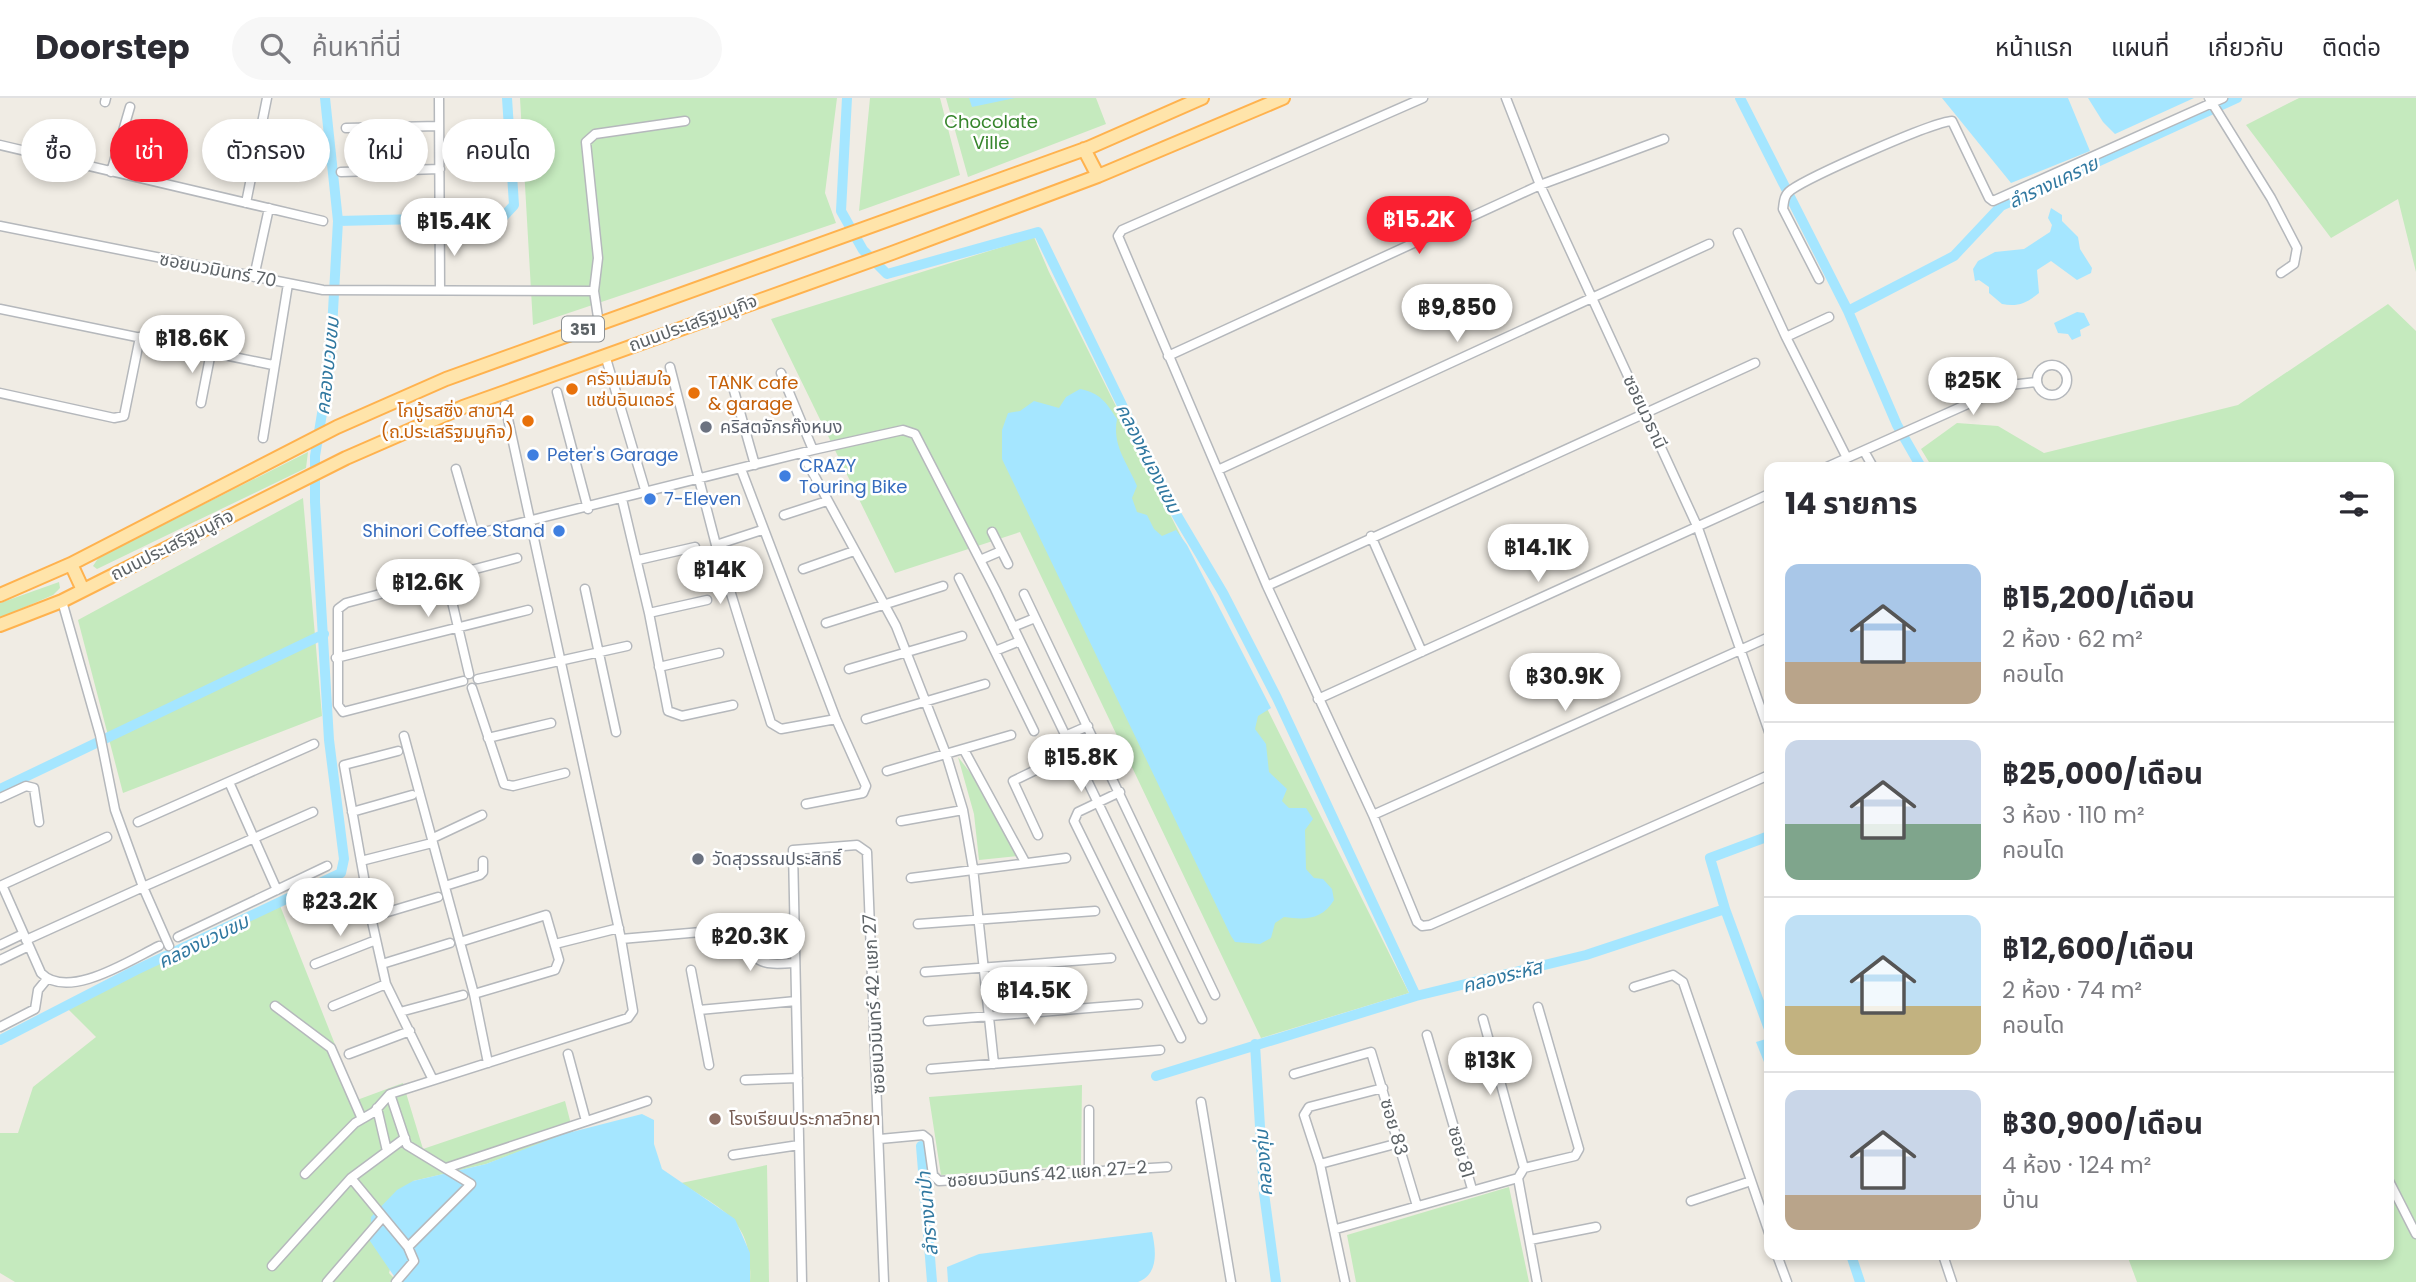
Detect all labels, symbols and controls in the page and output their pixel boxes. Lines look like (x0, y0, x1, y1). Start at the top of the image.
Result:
search box (232, 17, 722, 80)
text: Doorstep (35, 24, 190, 71)
icon: search (256, 29, 294, 67)
text: ค้นหาที่นี่ (312, 29, 401, 65)
text: หน้าแรก (1995, 31, 2073, 64)
text: แผนที่ (2111, 31, 2169, 64)
text: เกี่ยวกับ (2207, 31, 2284, 64)
text: ติดต่อ (2322, 31, 2381, 64)
park label: Chocolate Ville (944, 109, 1038, 155)
chip: ซื้อ (21, 119, 96, 182)
chip: เช่า (110, 119, 188, 182)
chip: ตัวกรอง (202, 119, 330, 182)
chip: ใหม่ (344, 119, 428, 182)
chip: คอนโด (442, 119, 555, 182)
water label: ลำรางแคราย (2004, 149, 2104, 215)
pin: ฿15.2K (1362, 197, 1476, 256)
pin: ฿15.4K (397, 198, 511, 258)
text: ฿15.2K (1383, 203, 1455, 235)
text: ฿15.4K (416, 205, 492, 237)
street label: ซอยนวมินทร์ 70 (157, 246, 279, 293)
pin: ฿9,850 (1400, 285, 1514, 344)
street label: ถนนประเสริฐมนูกิจ (625, 288, 761, 357)
text: ฿9,850 (1418, 291, 1496, 323)
water label: คลองบวบขม (309, 315, 346, 416)
pin: ฿18.6K (135, 316, 249, 375)
road number: 351 (562, 316, 604, 342)
text: ฿18.6K (155, 322, 229, 354)
pin: ฿25K (1932, 358, 2014, 417)
text: ฿25K (1944, 364, 2002, 396)
place label: ครัวแม่สมใจ แซ่บอินเตอร์ (586, 366, 675, 412)
place label: TANK cafe & garage (708, 370, 798, 416)
street label: ซอยนวธานี (1617, 371, 1673, 453)
marker: ครัวแม่สมใจ แซ่บอินเตอร์ (564, 381, 580, 397)
marker: TANK cafe & garage (686, 385, 702, 401)
place label: โกบู้รสซิ่ง สาขา4 (ถ.ประเสริฐมนูกิจ) (381, 398, 514, 444)
water label: คลองหนองแขม (1109, 399, 1188, 519)
marker: โกบู้รสซิ่ง สาขา4 (ถ.ประเสริฐมนูกิจ) (520, 413, 536, 429)
place label: คริสตจักรก๊งหมง (720, 414, 843, 439)
marker: คริสตจักรก๊งหมง (698, 419, 714, 435)
place label: Peter's Garage (547, 442, 678, 467)
marker: Peter's Garage (525, 447, 541, 463)
place label: CRAZY Touring Bike (799, 453, 907, 499)
marker: CRAZY Touring Bike (777, 468, 793, 484)
text: 14 รายการ (1785, 482, 1918, 525)
icon: filters (2335, 485, 2373, 523)
place label: 7-Eleven (664, 486, 741, 511)
marker: 7-Eleven (642, 491, 658, 507)
street label: ถนนประเสริฐมนูกิจ (106, 503, 238, 586)
place label: Shinori Coffee Stand (362, 518, 545, 543)
marker: Shinori Coffee Stand (551, 523, 567, 539)
pin: ฿14.1K (1481, 524, 1595, 584)
text: ฿14.1K (1504, 531, 1572, 563)
pin: ฿14K (679, 546, 761, 606)
text: ฿14K (693, 553, 747, 585)
pin: ฿12.6K (371, 560, 485, 619)
text: ฿12.6K (392, 566, 464, 598)
text: ฿15,200/เดือน (2002, 576, 2195, 619)
icon: home (1841, 592, 1925, 676)
text: 2 ห้อง · 62 m² (2002, 623, 2143, 655)
pin: ฿30.9K (1508, 654, 1622, 713)
text: คอนโด (2002, 658, 2064, 690)
text: ฿30.9K (1526, 660, 1604, 692)
pin: ฿15.8K (1024, 734, 1138, 794)
text: ฿15.8K (1044, 741, 1118, 773)
text: ฿25,000/เดือน (2002, 752, 2203, 795)
icon: home (1841, 768, 1925, 852)
text: 3 ห้อง · 110 m² (2002, 799, 2145, 831)
text: คอนโด (2002, 834, 2064, 866)
place label: วัดสุวรรณประสิทธิ์ (712, 846, 842, 871)
marker: วัดสุวรรณประสิทธิ์ (690, 851, 706, 867)
pin: ฿23.2K (283, 878, 397, 938)
text: ฿23.2K (302, 885, 378, 917)
water label: คลองบวบขม (153, 907, 254, 975)
street label: ซอยนวมินทร์ 42 แยก 27 (856, 913, 891, 1095)
pin: ฿20.3K (693, 914, 807, 973)
text: ฿20.3K (711, 920, 789, 952)
text: ฿12,600/เดือน (2002, 927, 2194, 970)
icon: home (1841, 943, 1925, 1027)
water label: คลองระหัส (1459, 953, 1547, 999)
pin: ฿14.5K (977, 968, 1091, 1027)
text: ฿14.5K (996, 974, 1072, 1006)
text: 2 ห้อง · 74 m² (2002, 974, 2142, 1006)
text: คอนโด (2002, 1009, 2064, 1041)
pin: ฿13K (1449, 1038, 1531, 1097)
text: ฿13K (1464, 1044, 1516, 1076)
street label: ซอย 83 (1374, 1096, 1414, 1158)
text: ฿30,900/เดือน (2002, 1102, 2203, 1145)
place label: โรงเรียนประภาสวิทยา (729, 1106, 881, 1131)
marker: โรงเรียนประภาสวิทยา (707, 1111, 723, 1127)
icon: home (1841, 1118, 1925, 1202)
street label: ซอย 81 (1442, 1123, 1481, 1181)
water label: คลองกุ่ม (1248, 1127, 1279, 1197)
text: 4 ห้อง · 124 m² (2002, 1149, 2151, 1181)
street label: ซอยนวมินทร์ 42 แยก 27-2 (946, 1154, 1148, 1193)
water label: ลำรางนาป่า (910, 1170, 945, 1257)
text: บ้าน (2002, 1184, 2039, 1216)

